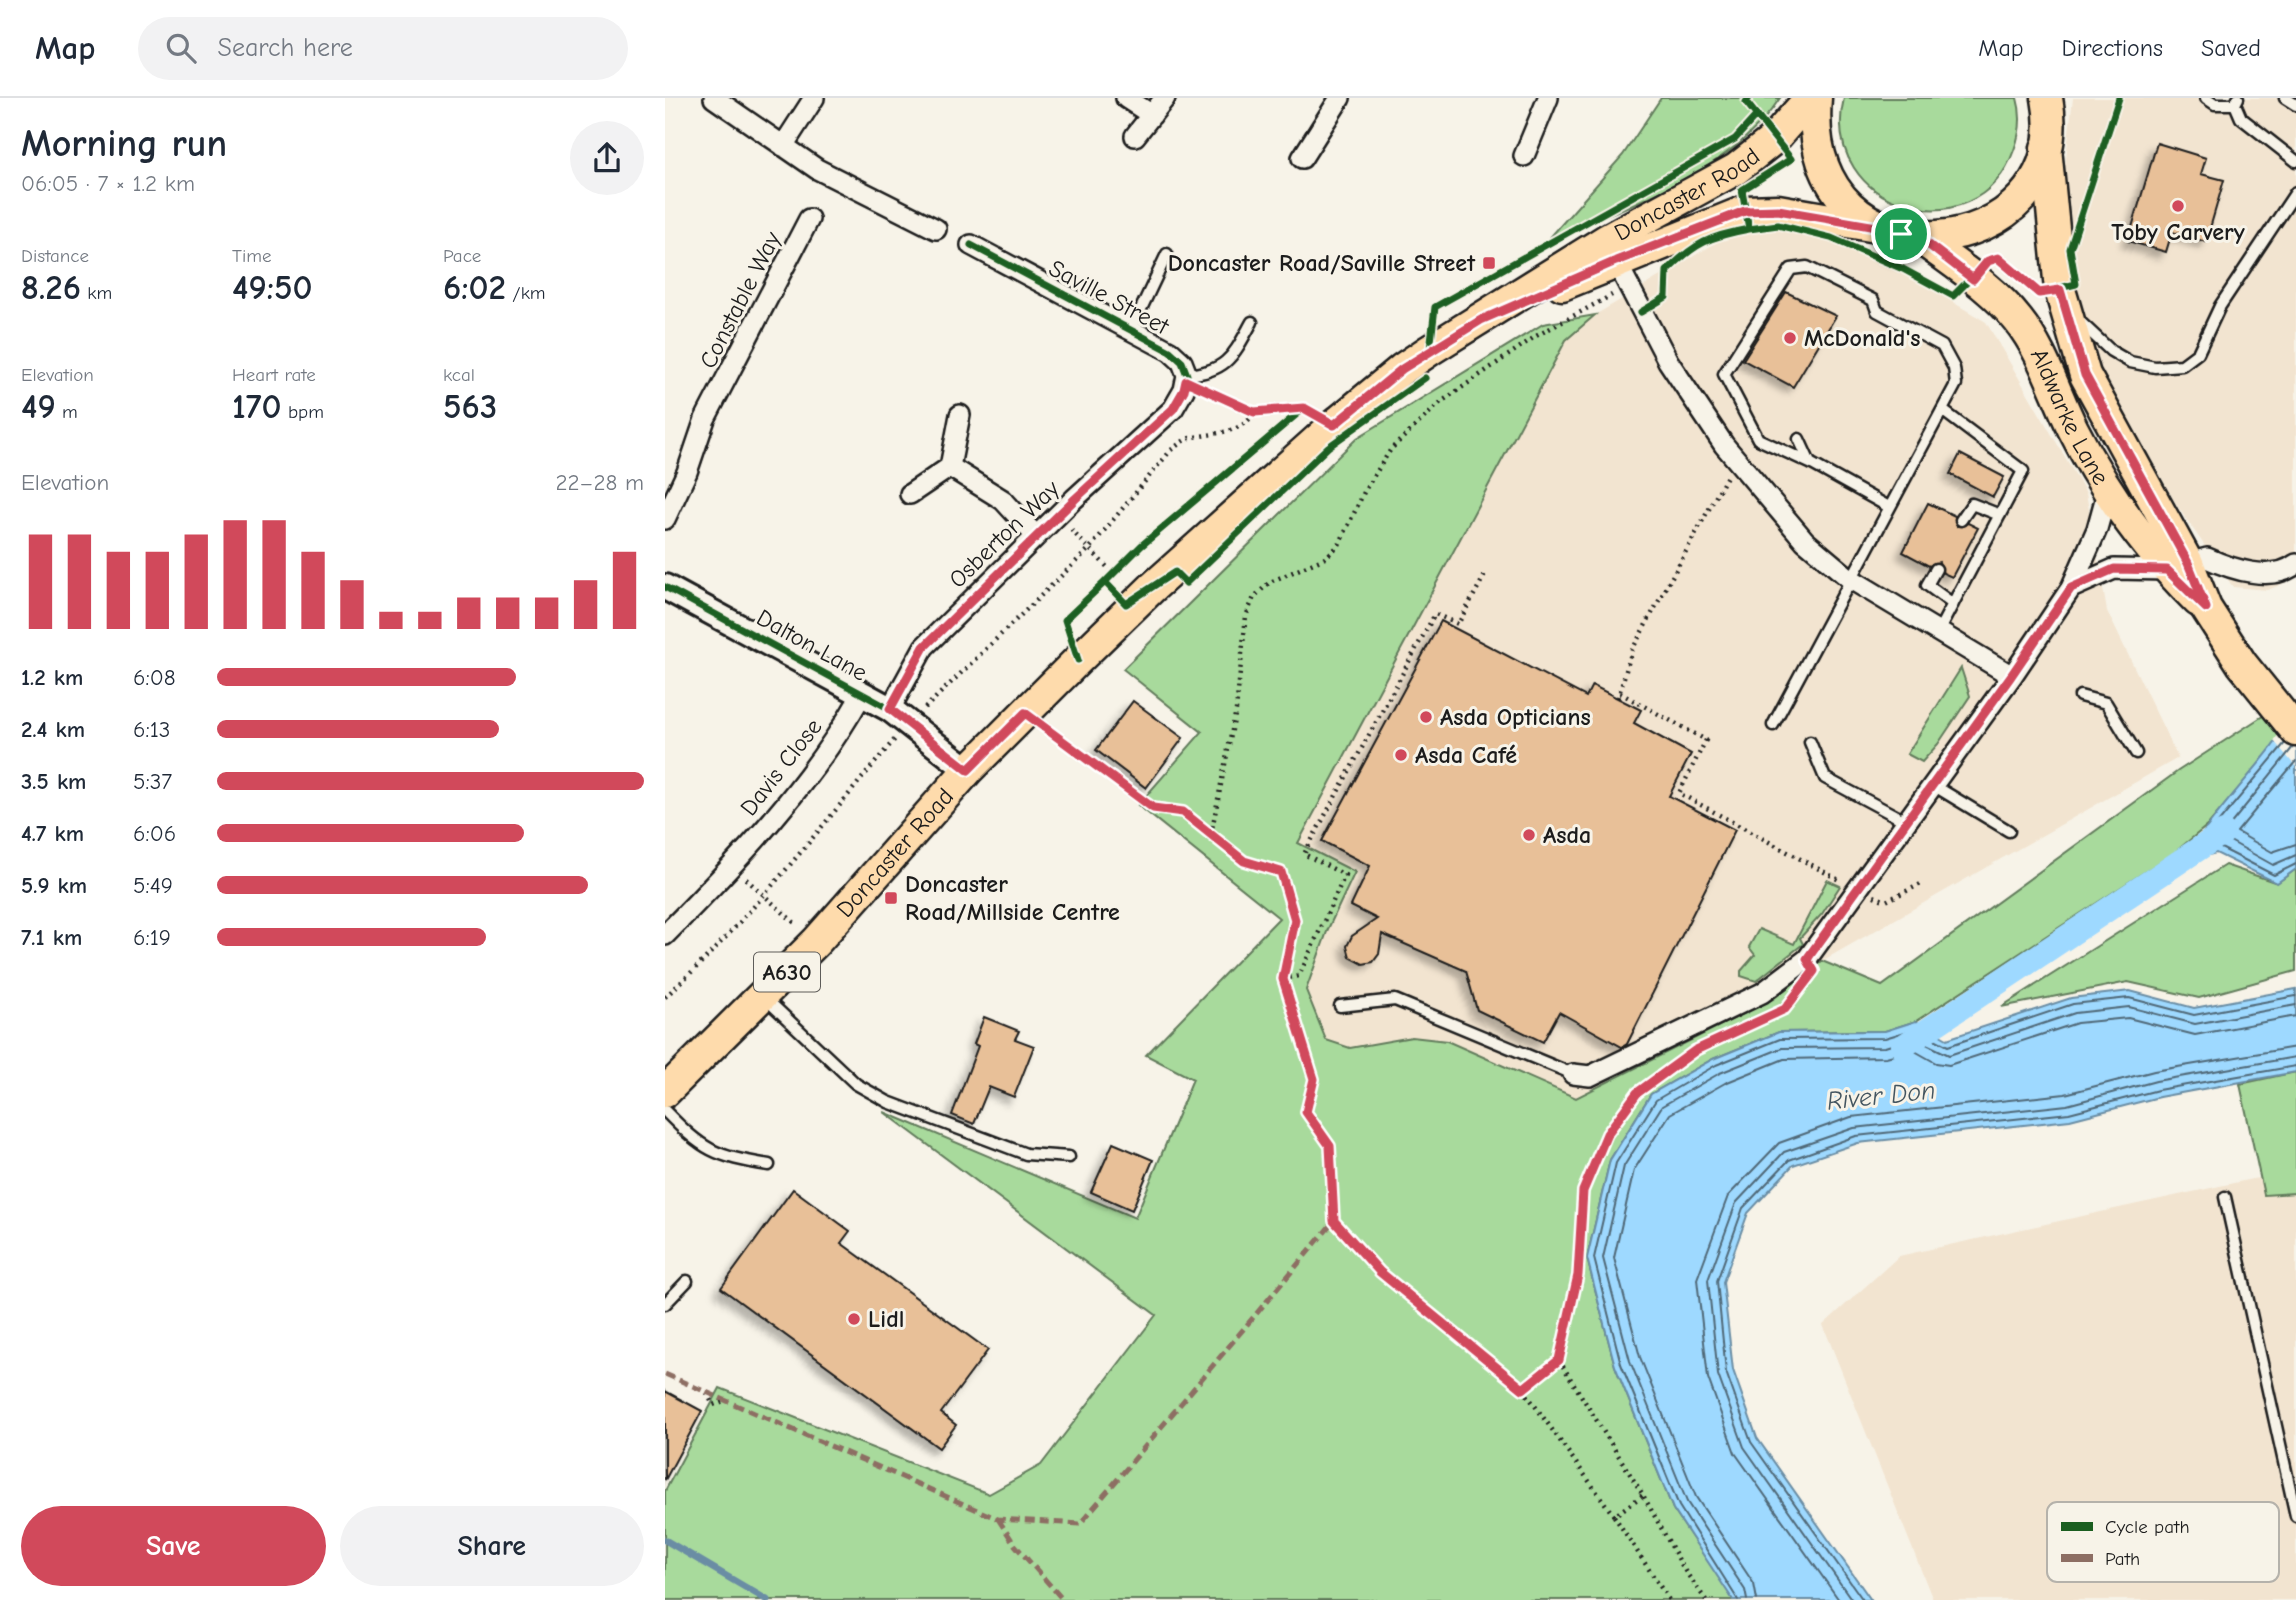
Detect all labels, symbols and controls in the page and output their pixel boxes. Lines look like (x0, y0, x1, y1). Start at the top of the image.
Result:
search box (138, 17, 628, 80)
text: Map (35, 29, 96, 67)
icon: search (162, 29, 200, 67)
text: Search here (218, 33, 353, 63)
text: Map (1978, 34, 2024, 62)
text: Directions (2062, 34, 2163, 62)
text: Saved (2201, 34, 2261, 62)
button: share (570, 121, 644, 195)
text: Morning run (21, 122, 227, 166)
street label: Doncaster Road (1610, 142, 1765, 247)
text: 06:05 · 7 × 1.2 km (21, 170, 195, 197)
marker: Toby Carvery (2170, 198, 2186, 214)
pin (1871, 204, 1931, 264)
icon: arrive (1882, 215, 1920, 253)
place label: Toby Carvery (2111, 218, 2245, 246)
street label: Constable Way (694, 227, 787, 373)
text: Distance (21, 245, 89, 267)
text: Time (232, 245, 271, 267)
text: Pace (443, 245, 481, 267)
place label: Doncaster Road/Saville Street (1168, 249, 1476, 277)
street label: Saville Street (1044, 254, 1175, 341)
marker: Doncaster Road/Saville Street (1481, 255, 1497, 271)
text: 8.26 (21, 267, 81, 308)
text: 49:50 (232, 267, 313, 308)
text: 6:02 (443, 267, 506, 308)
text: km (81, 282, 112, 304)
text: /km (506, 282, 546, 304)
place label: McDonald's (1804, 324, 1921, 352)
marker: McDonald's (1782, 330, 1798, 346)
street label: Aldwarke Lane (2025, 344, 2115, 490)
text: Elevation (21, 364, 94, 386)
text: Heart rate (232, 364, 316, 386)
text: kcal (443, 364, 475, 386)
text: 49 (21, 386, 56, 427)
text: 170 (232, 386, 282, 427)
text: 563 (443, 386, 497, 427)
text: m (56, 401, 78, 423)
text: bpm (282, 401, 324, 423)
text: Elevation (21, 469, 109, 496)
text: 22–28 m (556, 469, 644, 496)
street label: Osberton Way (943, 474, 1065, 593)
street label: Dalton Lane (752, 603, 872, 687)
text: 1.2 km (21, 664, 83, 691)
text: 6:08 (133, 664, 175, 691)
place label: Asda Opticians (1440, 703, 1591, 731)
marker: Asda Opticians (1418, 709, 1434, 725)
street label: Davis Close (734, 713, 828, 821)
text: 2.4 km (21, 716, 85, 743)
text: 6:13 (133, 716, 170, 743)
place label: Asda Café (1415, 741, 1517, 769)
marker: Asda Café (1393, 747, 1409, 763)
text: 3.5 km (21, 768, 86, 795)
text: 5:37 (133, 768, 172, 795)
street label: Doncaster Road (831, 782, 959, 923)
text: 4.7 km (21, 820, 84, 847)
text: 6:06 (133, 820, 176, 847)
place label: Asda (1543, 821, 1591, 849)
marker: Asda (1521, 827, 1537, 843)
place label: Doncaster Road/Millside Centre (905, 870, 1120, 926)
text: 5.9 km (21, 872, 87, 899)
text: 5:49 (133, 872, 173, 899)
marker: Doncaster Road/Millside Centre (883, 890, 899, 906)
text: 7.1 km (21, 924, 82, 951)
text: 6:19 (133, 924, 171, 951)
road number: A630 (754, 952, 820, 992)
water label: River Don (1825, 1075, 1937, 1117)
place label: Lidl (868, 1305, 904, 1333)
marker: Lidl (846, 1311, 862, 1327)
legend (2047, 1502, 2279, 1582)
button: Save (21, 1506, 326, 1586)
button: Share (340, 1506, 644, 1586)
text: Cycle path (2105, 1516, 2190, 1538)
text: Path (2105, 1548, 2140, 1570)

